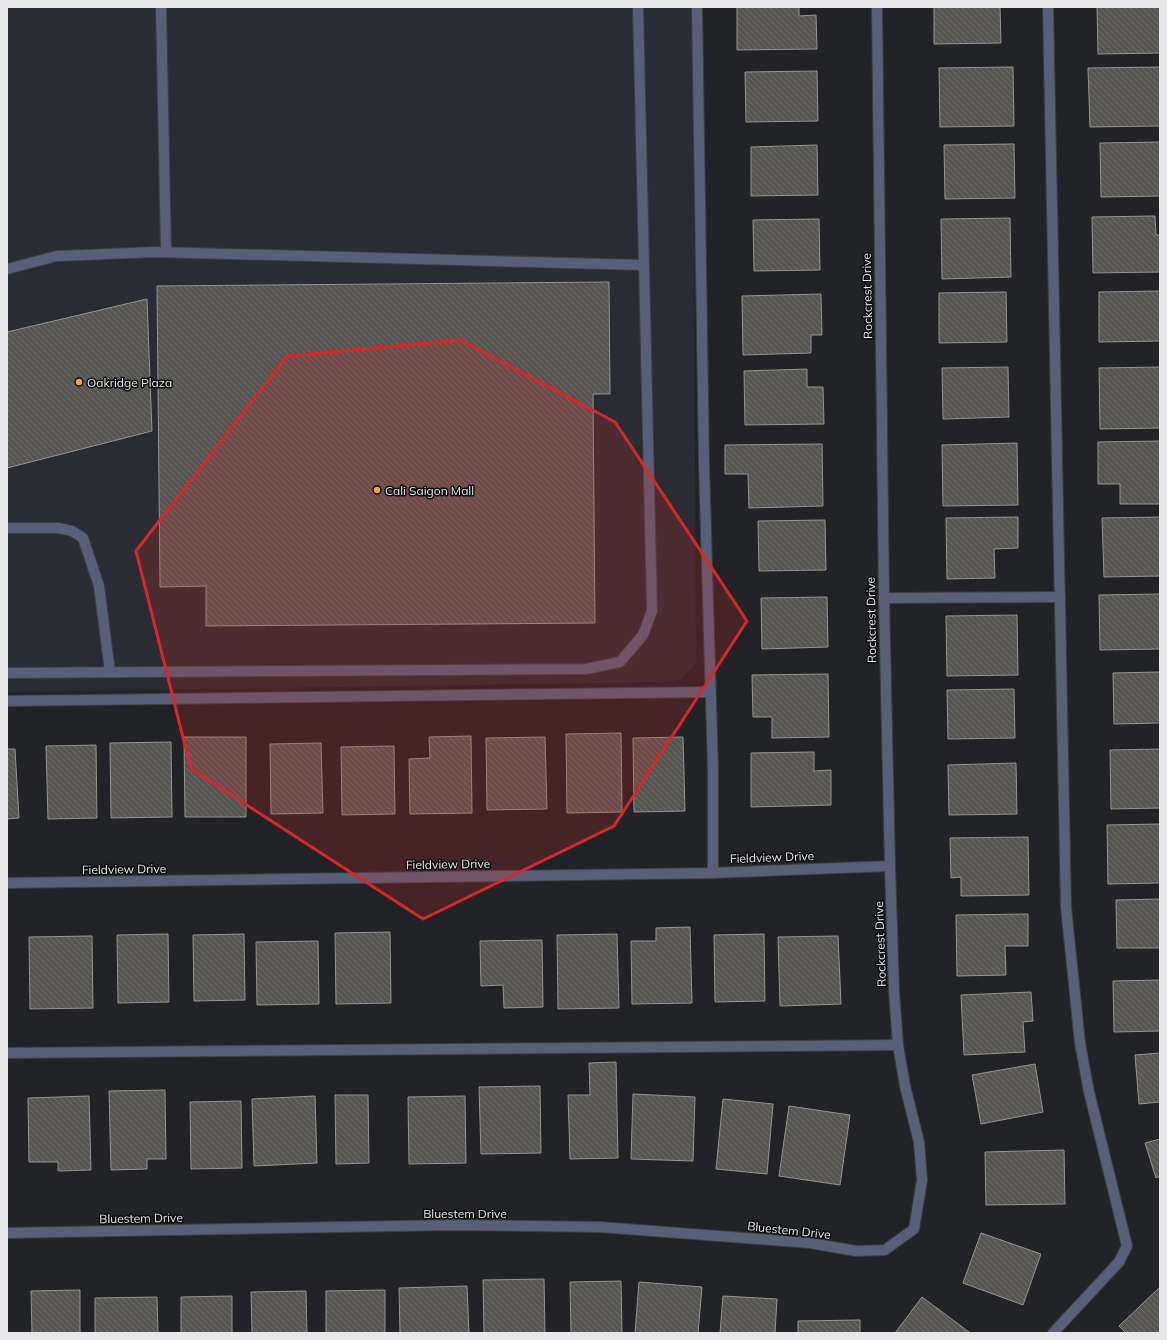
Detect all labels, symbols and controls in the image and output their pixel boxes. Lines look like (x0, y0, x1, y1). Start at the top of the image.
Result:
street label: Rockcrest Drive (859, 253, 875, 339)
place label: Oakridge Plaza (87, 375, 172, 390)
marker: Oakridge Plaza (74, 377, 84, 387)
place label: Cali Saigon Mall (385, 483, 474, 498)
marker: Cali Saigon Mall (372, 485, 382, 495)
street label: Rockcrest Drive (863, 577, 879, 663)
street label: Fieldview Drive (730, 848, 814, 866)
street label: Fieldview Drive (406, 856, 490, 872)
street label: Fieldview Drive (82, 861, 166, 877)
street label: Rockcrest Drive (871, 901, 889, 987)
street label: Bluestem Drive (423, 1206, 507, 1221)
street label: Bluestem Drive (99, 1210, 183, 1226)
street label: Bluestem Drive (747, 1218, 831, 1242)

